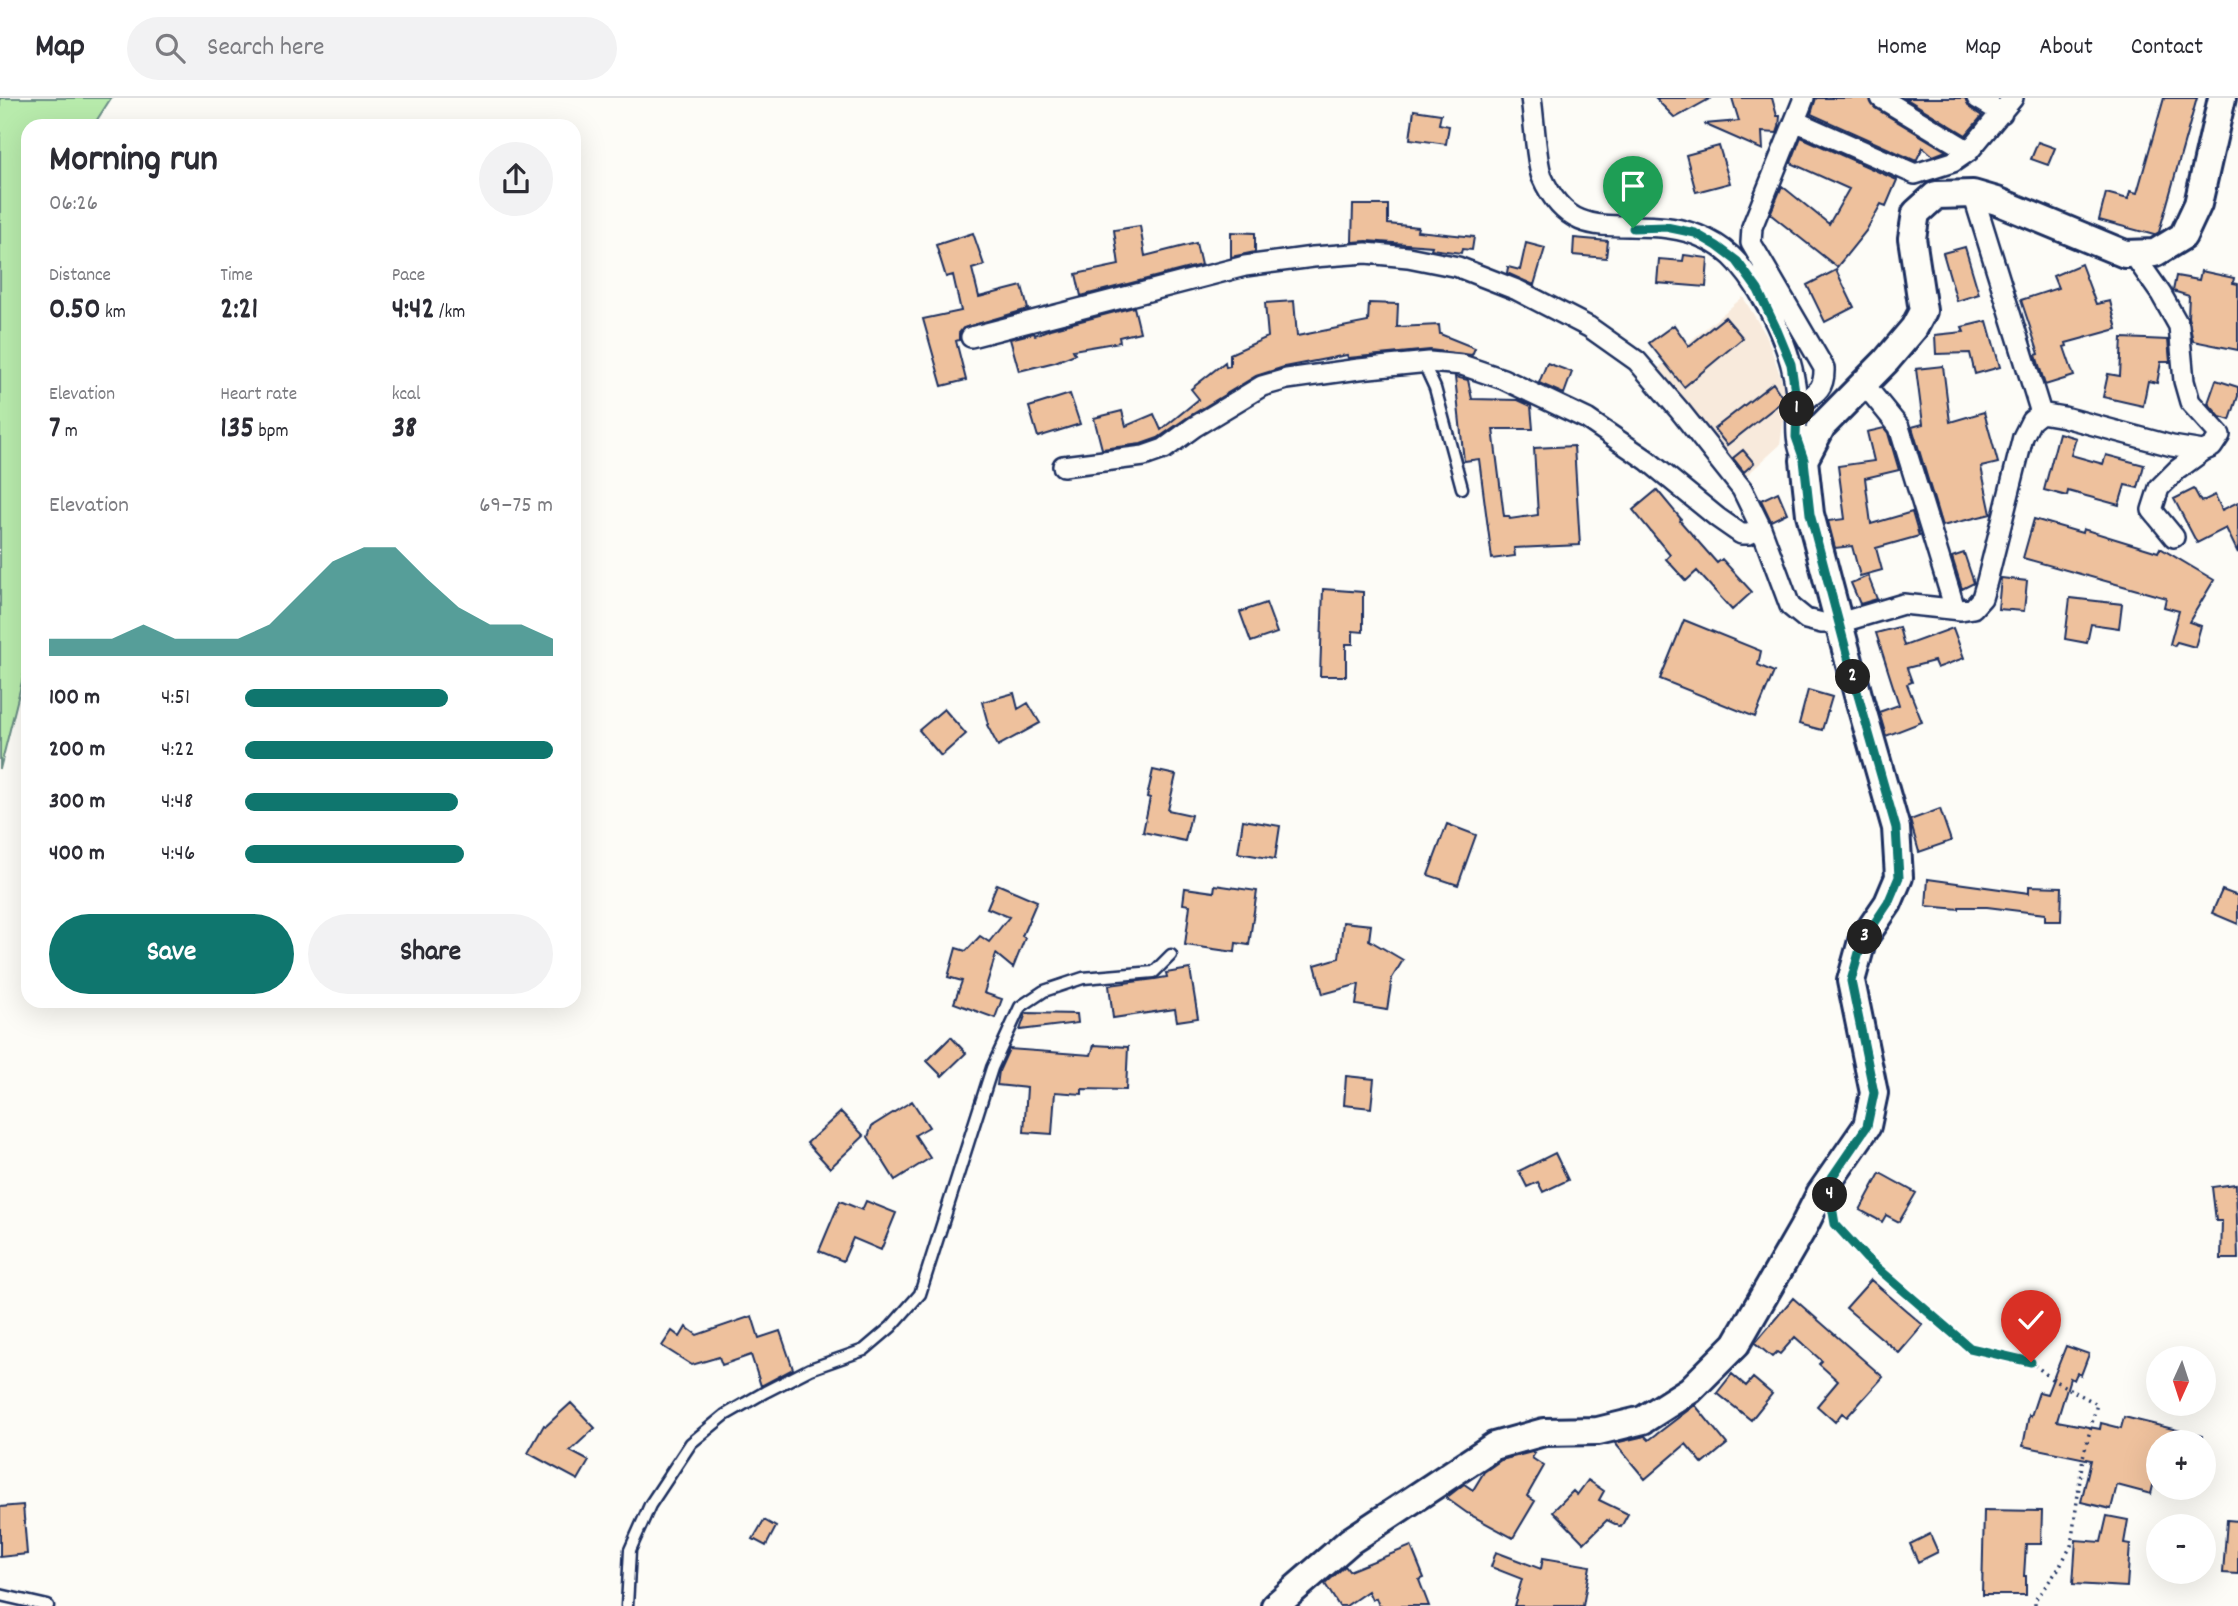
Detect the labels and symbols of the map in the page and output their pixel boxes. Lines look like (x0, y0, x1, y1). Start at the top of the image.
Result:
pin (1603, 156, 1663, 228)
pin: 1 (1780, 392, 1814, 426)
pin: 2 (1836, 660, 1870, 694)
pin: 3 (1848, 920, 1882, 954)
pin: 4 (1812, 1178, 1848, 1212)
pin (2001, 1290, 2061, 1362)
north arrow (2146, 1346, 2216, 1416)

